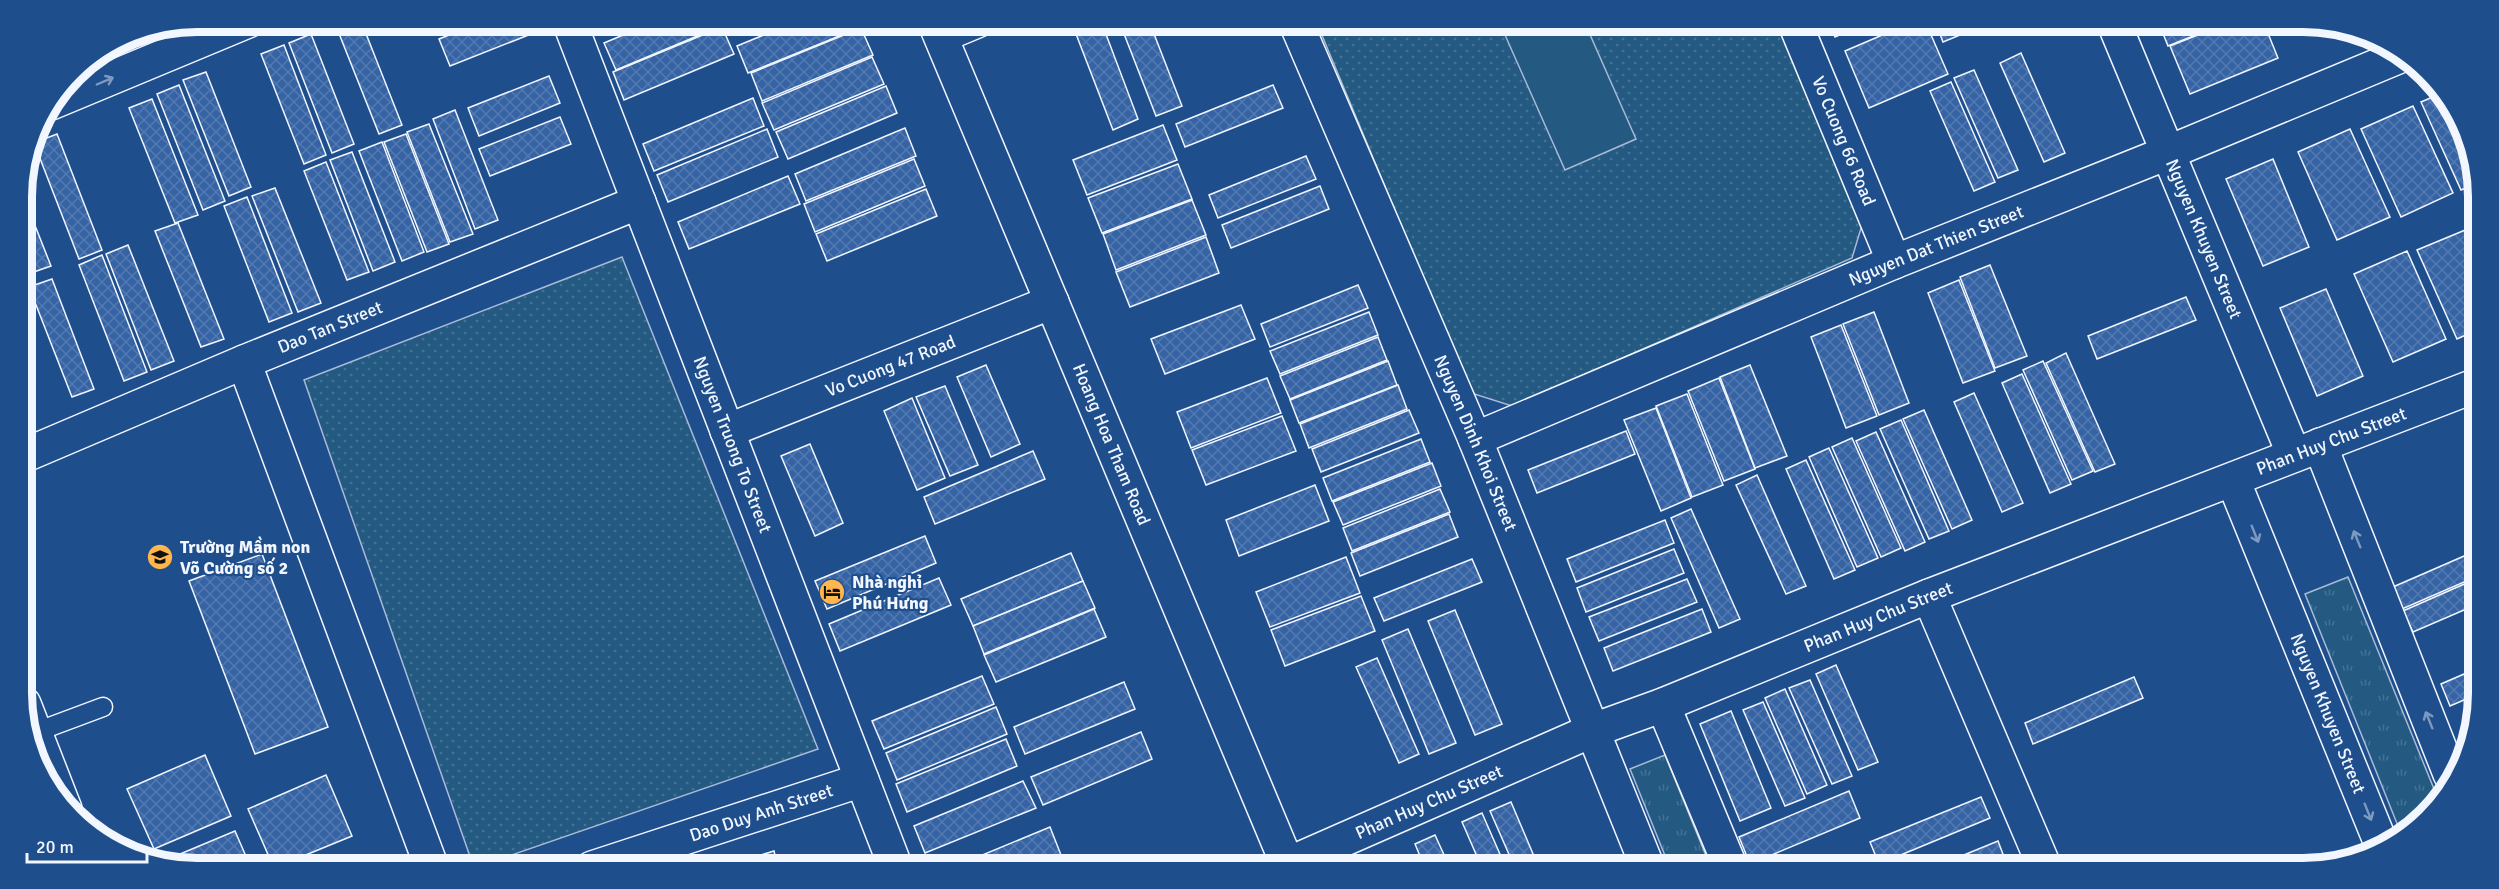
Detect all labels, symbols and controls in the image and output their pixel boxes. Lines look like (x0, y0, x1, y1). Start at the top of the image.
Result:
street label: Vo Cuong 66 Road (1807, 73, 1880, 209)
one-way arrow (95, 75, 114, 86)
street label: Nguyen Khuyen Street (2161, 156, 2247, 322)
street label: Nguyen Dat Thien Street (1845, 200, 2027, 291)
street label: Dao Tan Street (274, 296, 386, 358)
street label: Vo Cuong 47 Road (822, 330, 959, 402)
street label: Nguyen Dinh Khoi Street (1429, 352, 1522, 534)
street label: Nguyen Truong To Street (689, 353, 777, 536)
street label: Hoang Hoa Tham Road (1068, 360, 1155, 529)
street label: Phan Huy Chu Street (2253, 402, 2409, 480)
one-way arrow (2250, 524, 2261, 543)
one-way arrow (2351, 530, 2362, 548)
place label: Trường Mầm non Võ Cường số 2 (180, 536, 310, 579)
school or university icon: Trường Mầm non Võ Cường số 2 (145, 542, 175, 572)
place label: Nhà nghỉ Phú Hưng (852, 571, 929, 614)
hotel icon: Nhà nghỉ Phú Hưng (817, 577, 847, 607)
street label: Phan Huy Chu Street (1801, 577, 1956, 657)
street label: Nguyen Khuyen Street (2286, 630, 2370, 797)
one-way arrow (2423, 711, 2434, 730)
street label: Phan Huy Chu Street (1352, 760, 1506, 844)
street label: Dao Duy Anh Street (687, 779, 836, 846)
one-way arrow (2363, 802, 2374, 821)
scale bar (27, 826, 147, 864)
text: 20 m (36, 836, 74, 858)

